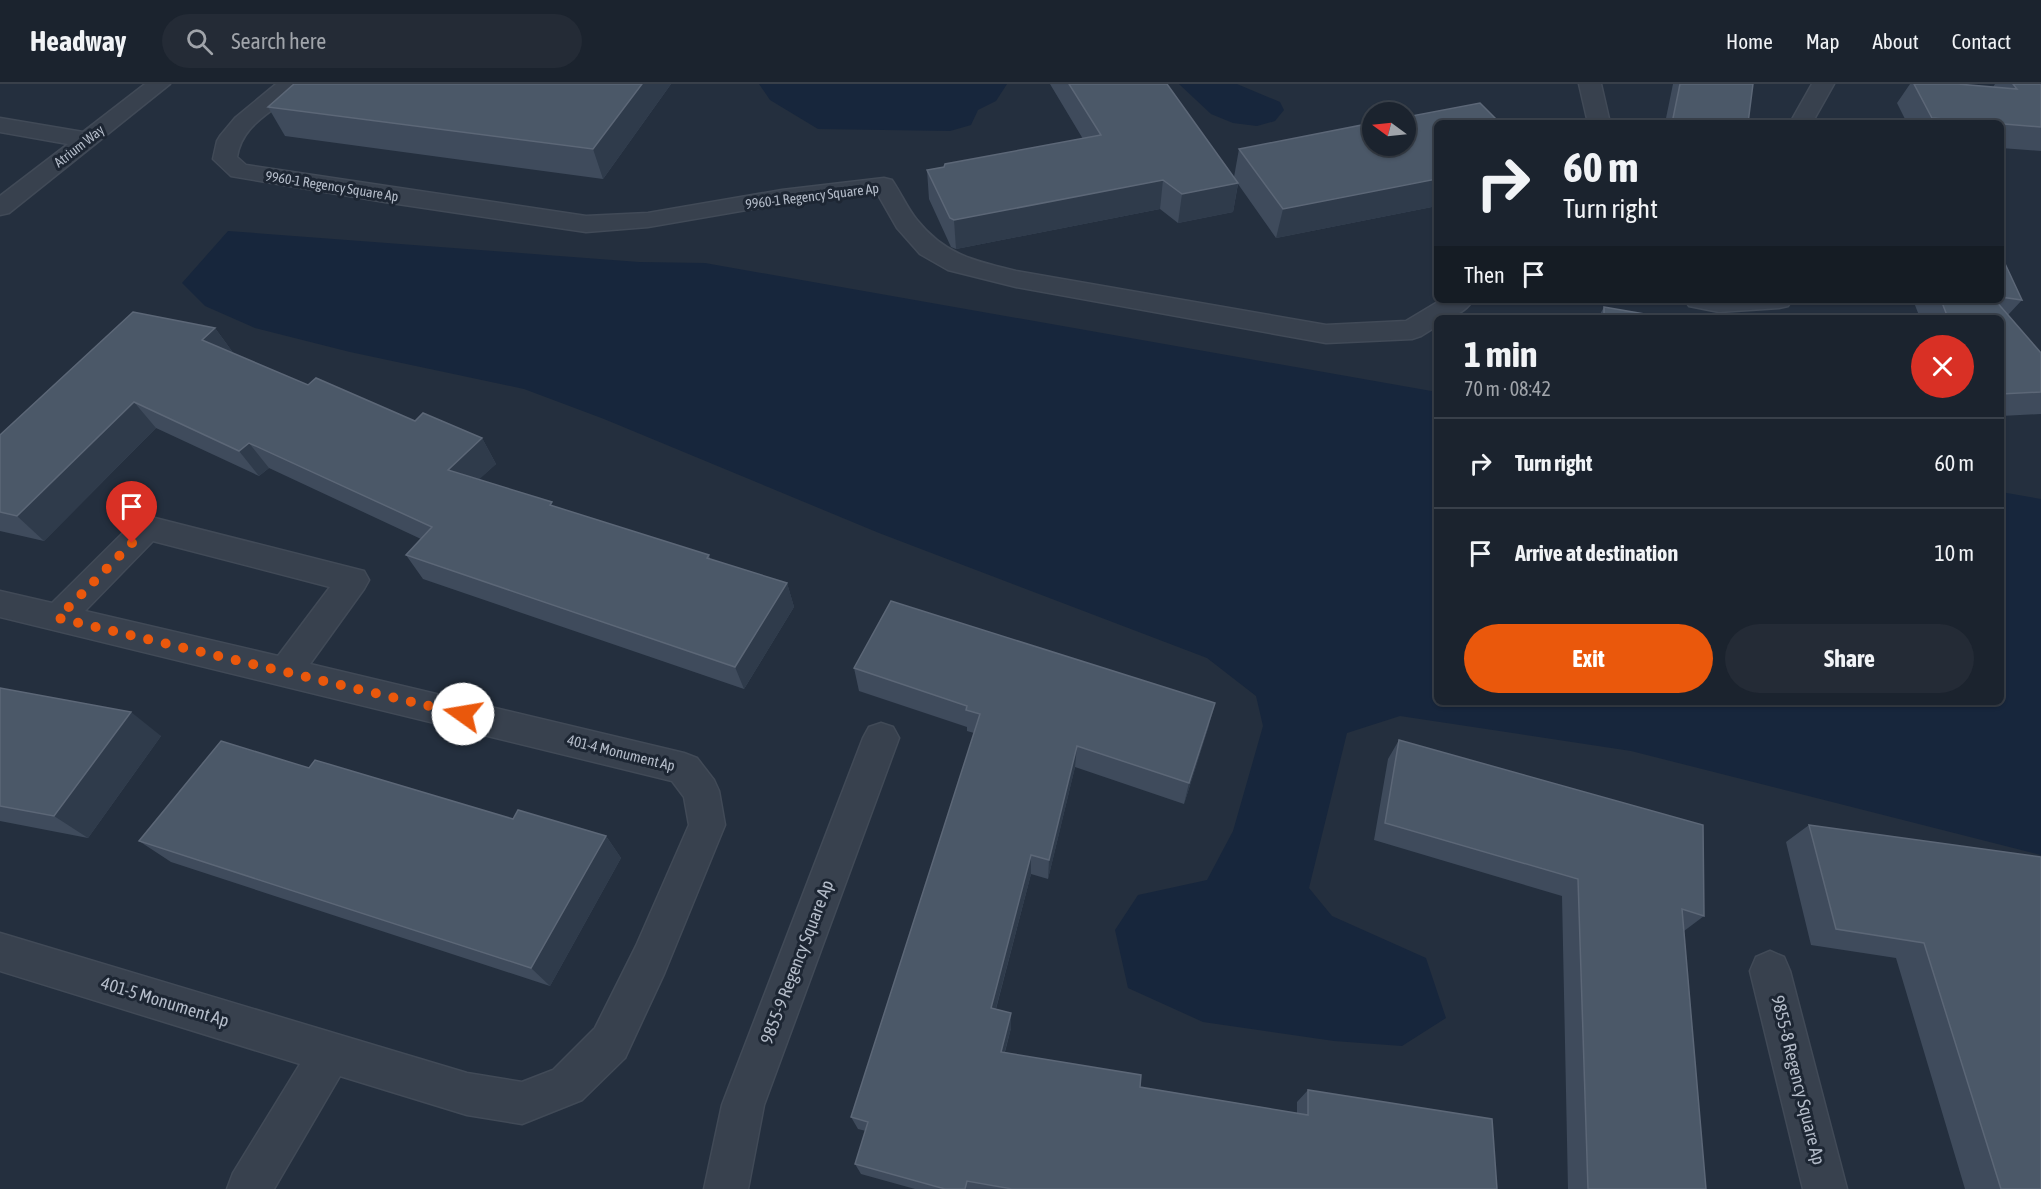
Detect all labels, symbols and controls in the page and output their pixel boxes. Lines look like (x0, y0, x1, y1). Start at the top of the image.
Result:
search box (162, 14, 582, 68)
text: Headway (30, 25, 126, 57)
icon: search (183, 25, 216, 58)
text: Search here (231, 28, 326, 54)
text: Home (1726, 29, 1773, 53)
text: Map (1806, 29, 1840, 53)
text: About (1873, 29, 1919, 53)
text: Contact (1952, 29, 2011, 53)
north arrow (1362, 102, 1416, 156)
map controls (1362, 102, 1416, 156)
street label: Atrium Way (51, 121, 107, 170)
text: 60 m (1563, 143, 1638, 191)
icon: right (1464, 144, 1542, 222)
street label: 9960-1 Regency Square Ap (264, 168, 400, 204)
street label: 9960-1 Regency Square Ap (744, 180, 880, 212)
text: Turn right (1563, 193, 1658, 224)
icon: arrive (1517, 258, 1550, 291)
text: Then (1464, 262, 1505, 288)
text: 1 min (1464, 333, 1538, 375)
button: close (1911, 335, 1974, 398)
text: 70 m · 08:42 (1464, 377, 1551, 400)
icon: right (1464, 447, 1497, 480)
text: Turn right (1515, 450, 1592, 476)
text: 60 m (1934, 450, 1974, 476)
pin (106, 481, 157, 543)
icon: arrive (115, 490, 148, 523)
icon: arrive (1464, 537, 1497, 570)
text: Arrive at destination (1515, 540, 1678, 566)
text: 10 m (1934, 540, 1974, 566)
button: Exit (1464, 624, 1713, 693)
button: Share (1725, 624, 1974, 693)
position arrow (431, 682, 495, 746)
street label: 401-4 Monument Ap (565, 731, 677, 774)
street label: 9855-9 Regency Square Ap (756, 877, 837, 1047)
street label: 401-5 Monument Ap (99, 972, 232, 1031)
street label: 9855-8 Regency Square Ap (1767, 993, 1830, 1167)

